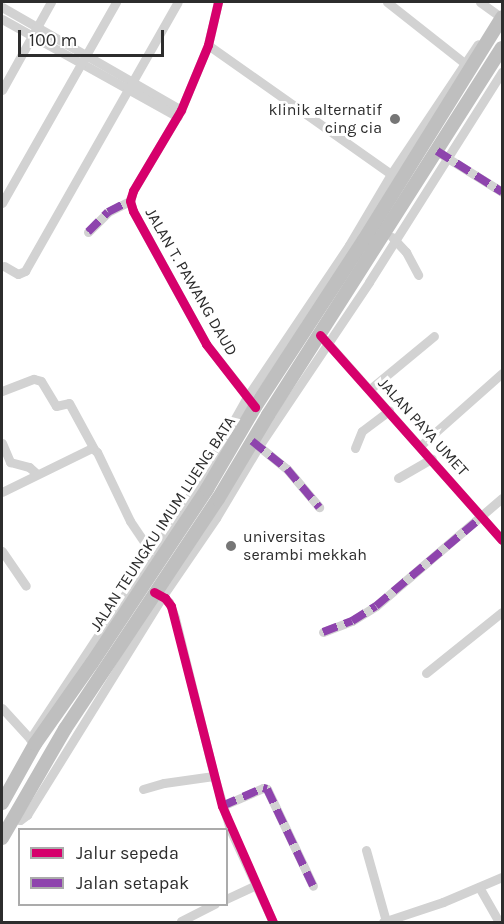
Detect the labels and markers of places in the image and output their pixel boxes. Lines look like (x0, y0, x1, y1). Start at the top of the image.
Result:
place label: klinik alternatif cing cia (268, 100, 382, 138)
marker: klinik alternatif cing cia (386, 110, 404, 128)
place label: universitas serambi mekkah (243, 527, 367, 565)
marker: universitas serambi mekkah (224, 539, 238, 553)

